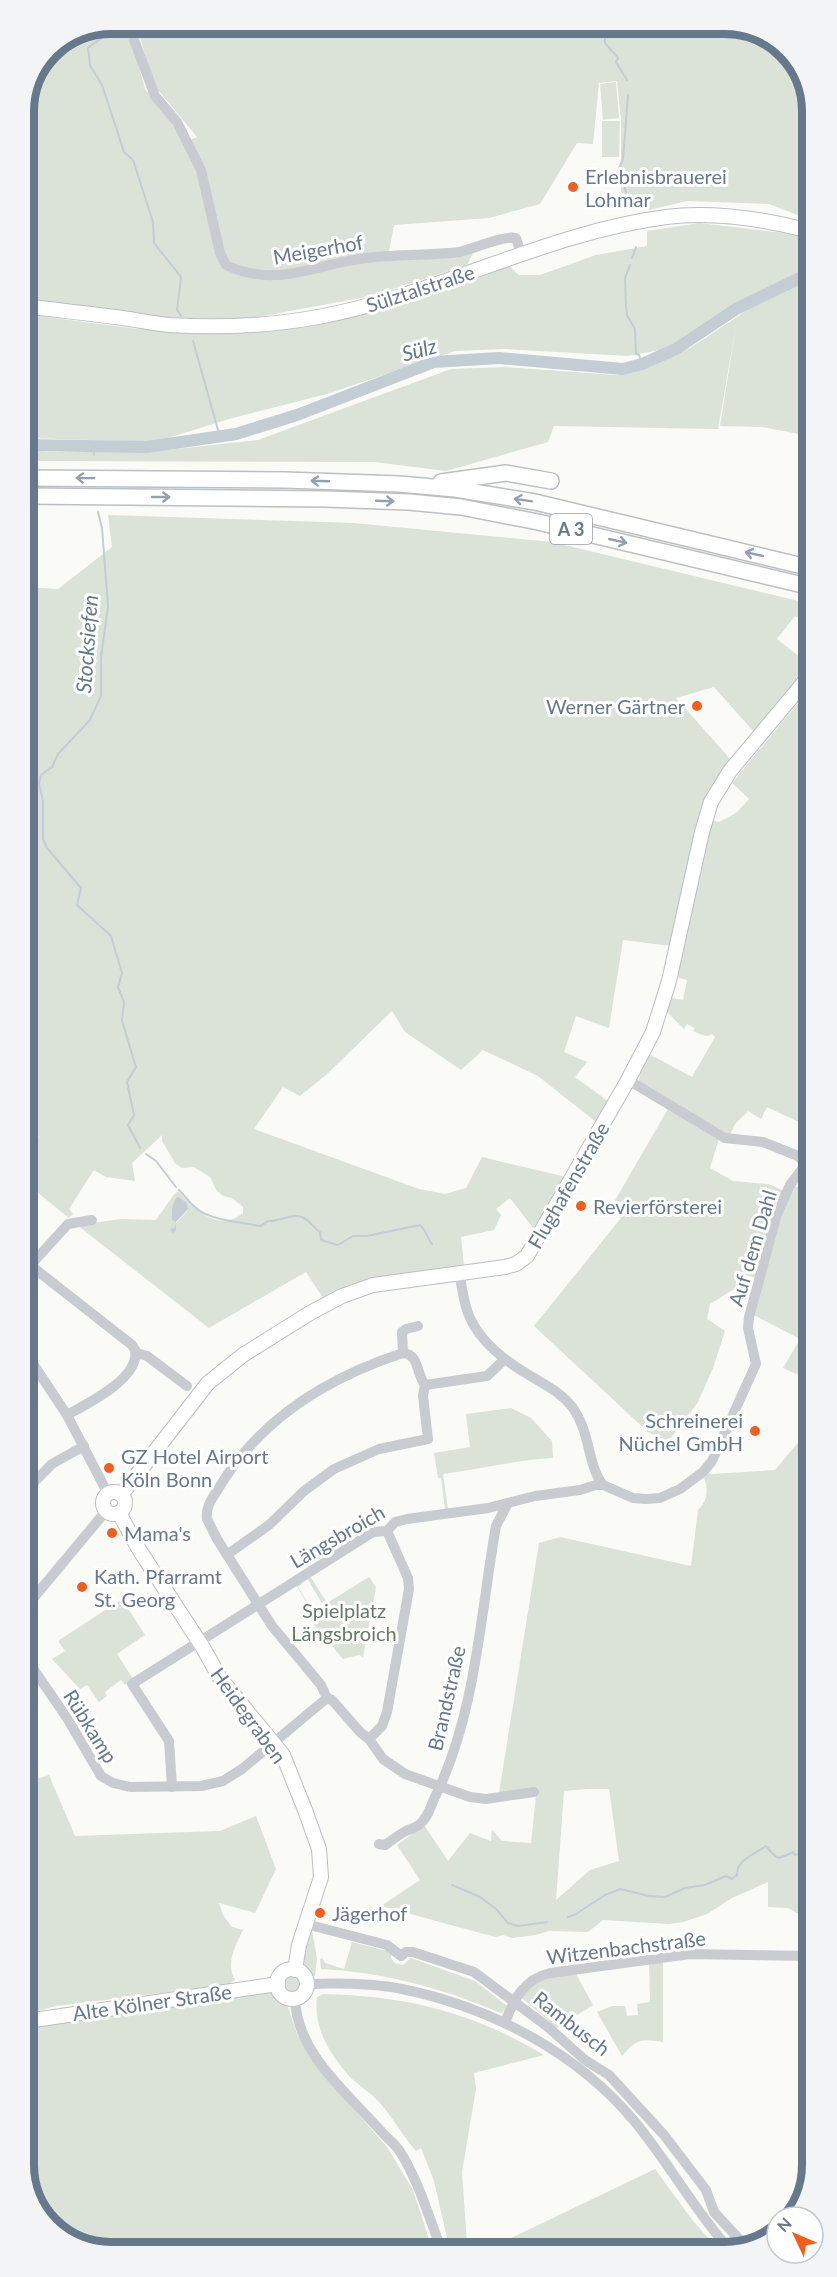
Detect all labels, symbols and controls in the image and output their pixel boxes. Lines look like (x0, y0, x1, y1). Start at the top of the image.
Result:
place label: Erlebnisbrauerei Lohmar (585, 164, 727, 211)
marker: Erlebnisbrauerei Lohmar (566, 180, 580, 194)
street label: Meigerhof (271, 229, 365, 269)
street label: Sülztalstraße (363, 259, 477, 317)
water label: Sülz (399, 332, 439, 366)
one-way arrow (76, 472, 96, 484)
one-way arrow (310, 476, 330, 487)
one-way arrow (150, 491, 170, 503)
one-way arrow (514, 494, 533, 505)
one-way arrow (374, 495, 394, 507)
road number: A 3 (550, 514, 592, 544)
one-way arrow (608, 535, 627, 547)
one-way arrow (745, 548, 764, 560)
water label: Stocksiefen (70, 594, 102, 694)
place label: Werner Gärtner (546, 694, 686, 718)
marker: Werner Gärtner (690, 699, 704, 713)
street label: Flughafenstraße (522, 1118, 614, 1252)
street label: Auf dem Dahl (723, 1187, 781, 1309)
place label: Revierförsterei (593, 1194, 722, 1218)
marker: Revierförsterei (574, 1199, 588, 1213)
place label: Schreinerei Nüchel GmbH (619, 1408, 743, 1455)
marker: Schreinerei Nüchel GmbH (748, 1424, 762, 1438)
place label: GZ Hotel Airport Köln Bonn (121, 1444, 268, 1491)
marker: GZ Hotel Airport Köln Bonn (102, 1461, 116, 1475)
street label: Längsbroich (285, 1499, 389, 1573)
place label: Mama's (124, 1521, 191, 1545)
marker: Mama's (105, 1526, 119, 1540)
place label: Kath. Pfarramt St. Georg (94, 1564, 222, 1611)
marker: Kath. Pfarramt St. Georg (75, 1580, 89, 1594)
park label: Spielplatz Längsbroich (291, 1598, 397, 1645)
street label: Brandstraße (422, 1643, 470, 1753)
street label: Heidegraben (206, 1662, 292, 1768)
street label: Rübkamp (59, 1685, 123, 1767)
place label: Jägerhof (332, 1901, 407, 1925)
marker: Jägerhof (313, 1906, 327, 1920)
street label: Witzenbachstraße (545, 1925, 707, 1969)
street label: Alte Kölner Straße (71, 1979, 233, 2025)
street label: Rambusch (529, 1986, 615, 2060)
north arrow (765, 2205, 825, 2265)
text: N (773, 2213, 795, 2235)

